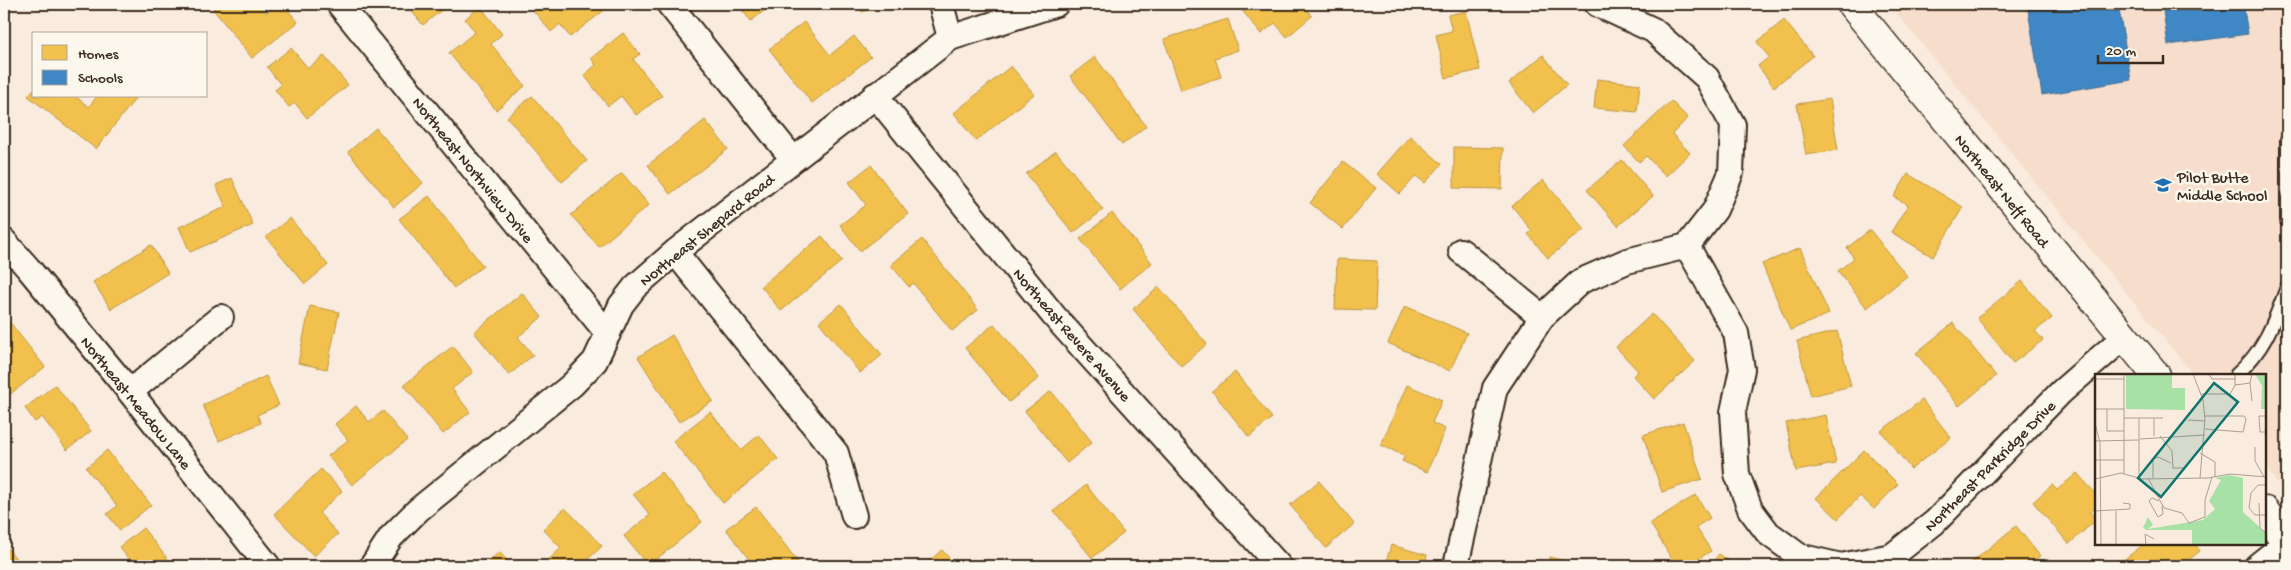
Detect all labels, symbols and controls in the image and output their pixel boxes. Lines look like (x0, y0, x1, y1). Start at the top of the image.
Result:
legend (32, 32, 208, 98)
scale bar (2098, 32, 2164, 64)
text: 20 m (2106, 43, 2136, 61)
text: Homes (78, 46, 119, 64)
text: Schools (78, 70, 123, 88)
street label: Northeast Northview Drive (407, 94, 536, 249)
street label: Northeast Neff Road (1949, 132, 2053, 254)
place label: Pilot Butte Middle School (2176, 170, 2267, 207)
street label: Northeast Shepard Road (637, 171, 781, 292)
school or university icon: Pilot Butte Middle School (2153, 175, 2173, 195)
street label: Northeast Revere Avenue (1007, 266, 1134, 407)
street label: Northeast Meadow Lane (75, 334, 194, 475)
inset map (2095, 374, 2266, 545)
street label: Northeast Parkridge Drive (1922, 397, 2062, 537)

